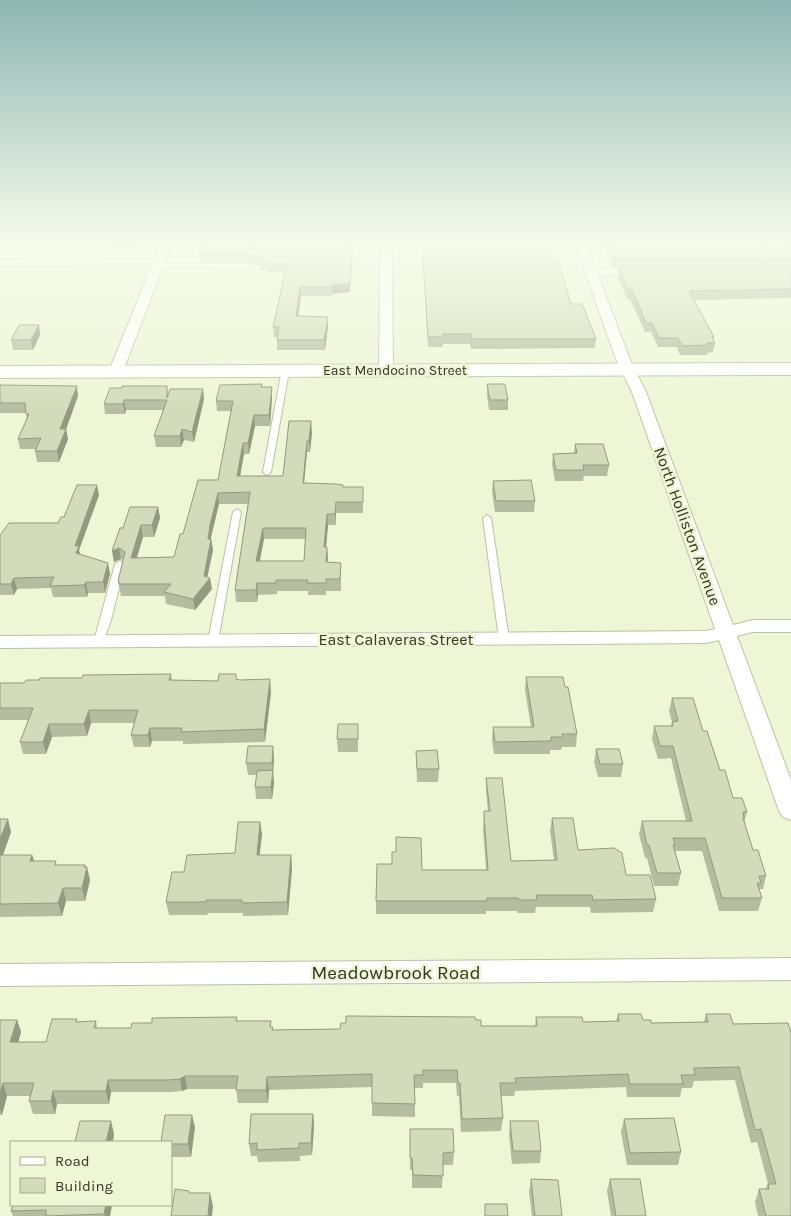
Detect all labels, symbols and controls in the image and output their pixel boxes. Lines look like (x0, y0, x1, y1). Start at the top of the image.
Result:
street label: East Mendocino Street (323, 362, 467, 379)
street label: North Holliston Avenue (650, 444, 725, 608)
street label: East Calaveras Street (319, 630, 473, 649)
street label: Meadowbrook Road (311, 962, 481, 984)
legend (10, 1141, 172, 1206)
text: Road (55, 1152, 90, 1170)
text: Building (55, 1177, 113, 1195)

